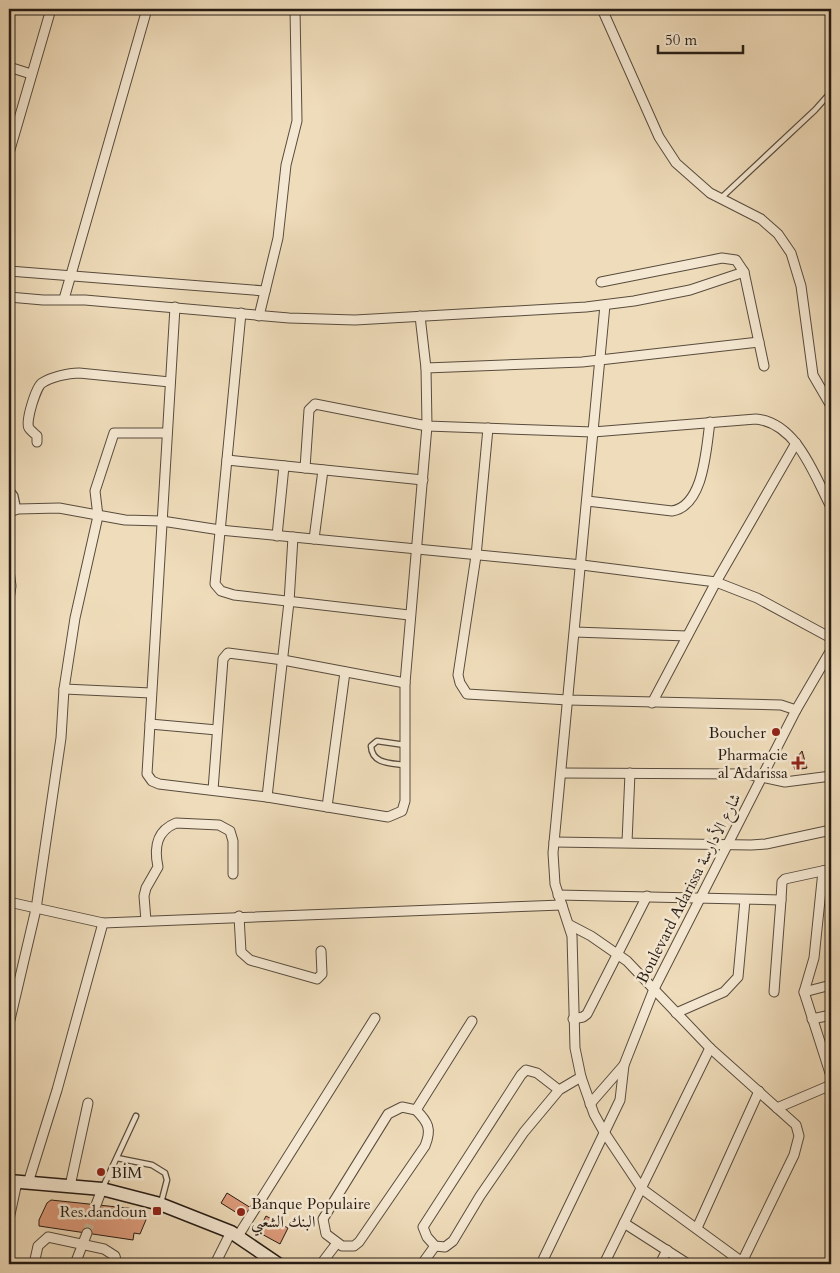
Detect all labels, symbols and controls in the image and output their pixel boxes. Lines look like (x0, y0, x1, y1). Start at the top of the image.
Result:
scale bar (658, 22, 742, 54)
text: 50 m (665, 30, 697, 50)
place label: Boucher (709, 722, 766, 744)
marker: Boucher (770, 726, 782, 738)
place label: Pharmacie al Adarissa (718, 744, 788, 784)
marker: Pharmacie al Adarissa (792, 757, 804, 769)
street label: Boulevard Adarissa شارع الأدارسة (630, 789, 748, 988)
place label: BİM (111, 1162, 142, 1184)
marker: BİM (95, 1166, 107, 1178)
place label: Banque Populaire البنك الشعبي (251, 1193, 371, 1237)
place label: Res.dandoun (60, 1201, 147, 1223)
marker: Res.dandoun (151, 1205, 163, 1217)
marker: Banque Populaire البنك الشعبي (235, 1206, 247, 1218)

